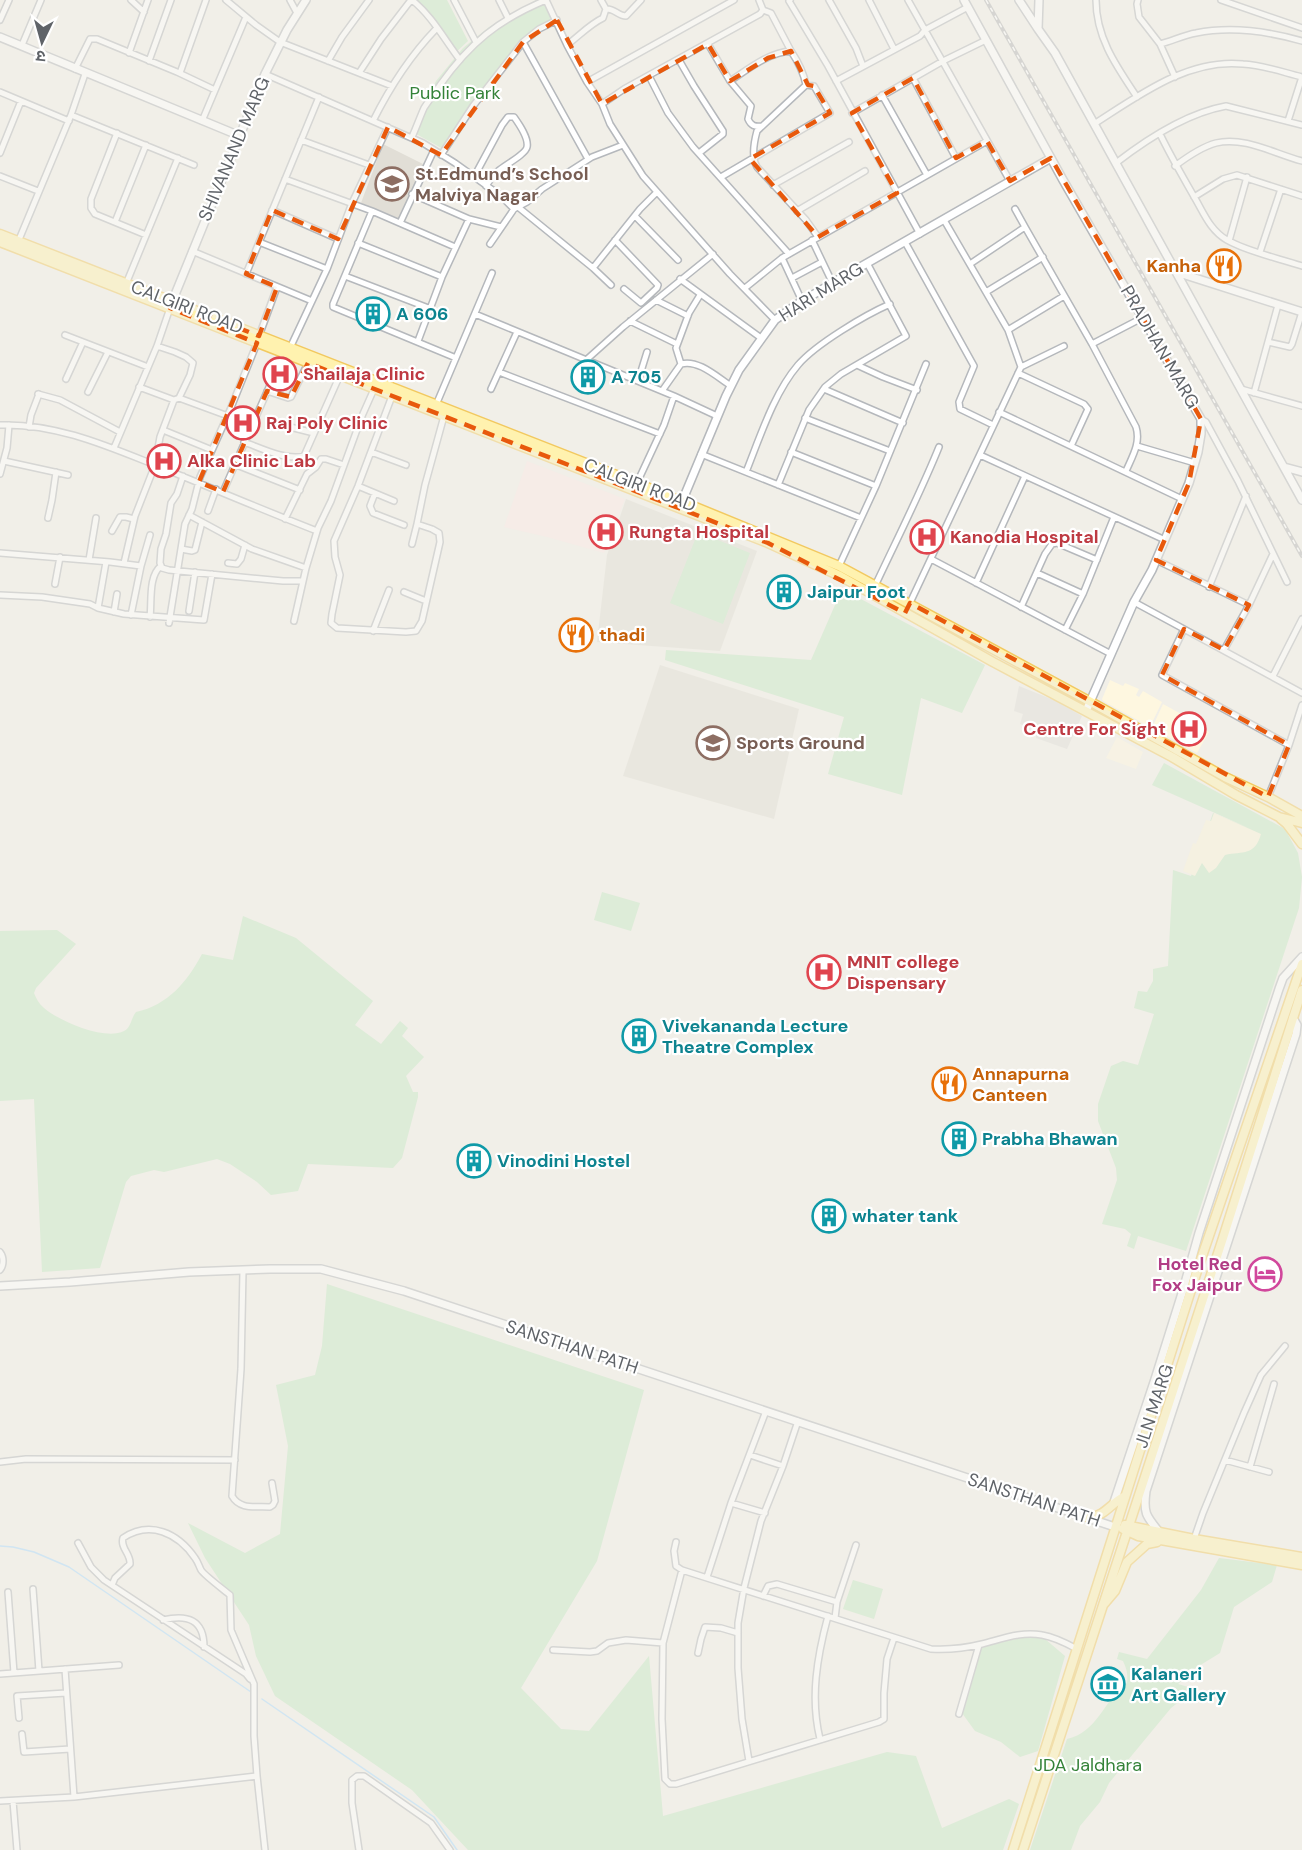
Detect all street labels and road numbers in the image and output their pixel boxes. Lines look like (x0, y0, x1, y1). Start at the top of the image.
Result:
street label: SHIVANAND MARG (193, 73, 275, 225)
street label: HARI MARG (774, 257, 868, 327)
street label: CALGIRI ROAD (127, 275, 247, 339)
street label: PRADHAN MARG (1115, 281, 1205, 413)
street label: CALGIRI ROAD (580, 453, 700, 517)
street label: SANSTHAN PATH (503, 1314, 641, 1380)
street label: JLN MARG (1129, 1361, 1179, 1451)
street label: SANSTHAN PATH (965, 1467, 1103, 1533)

